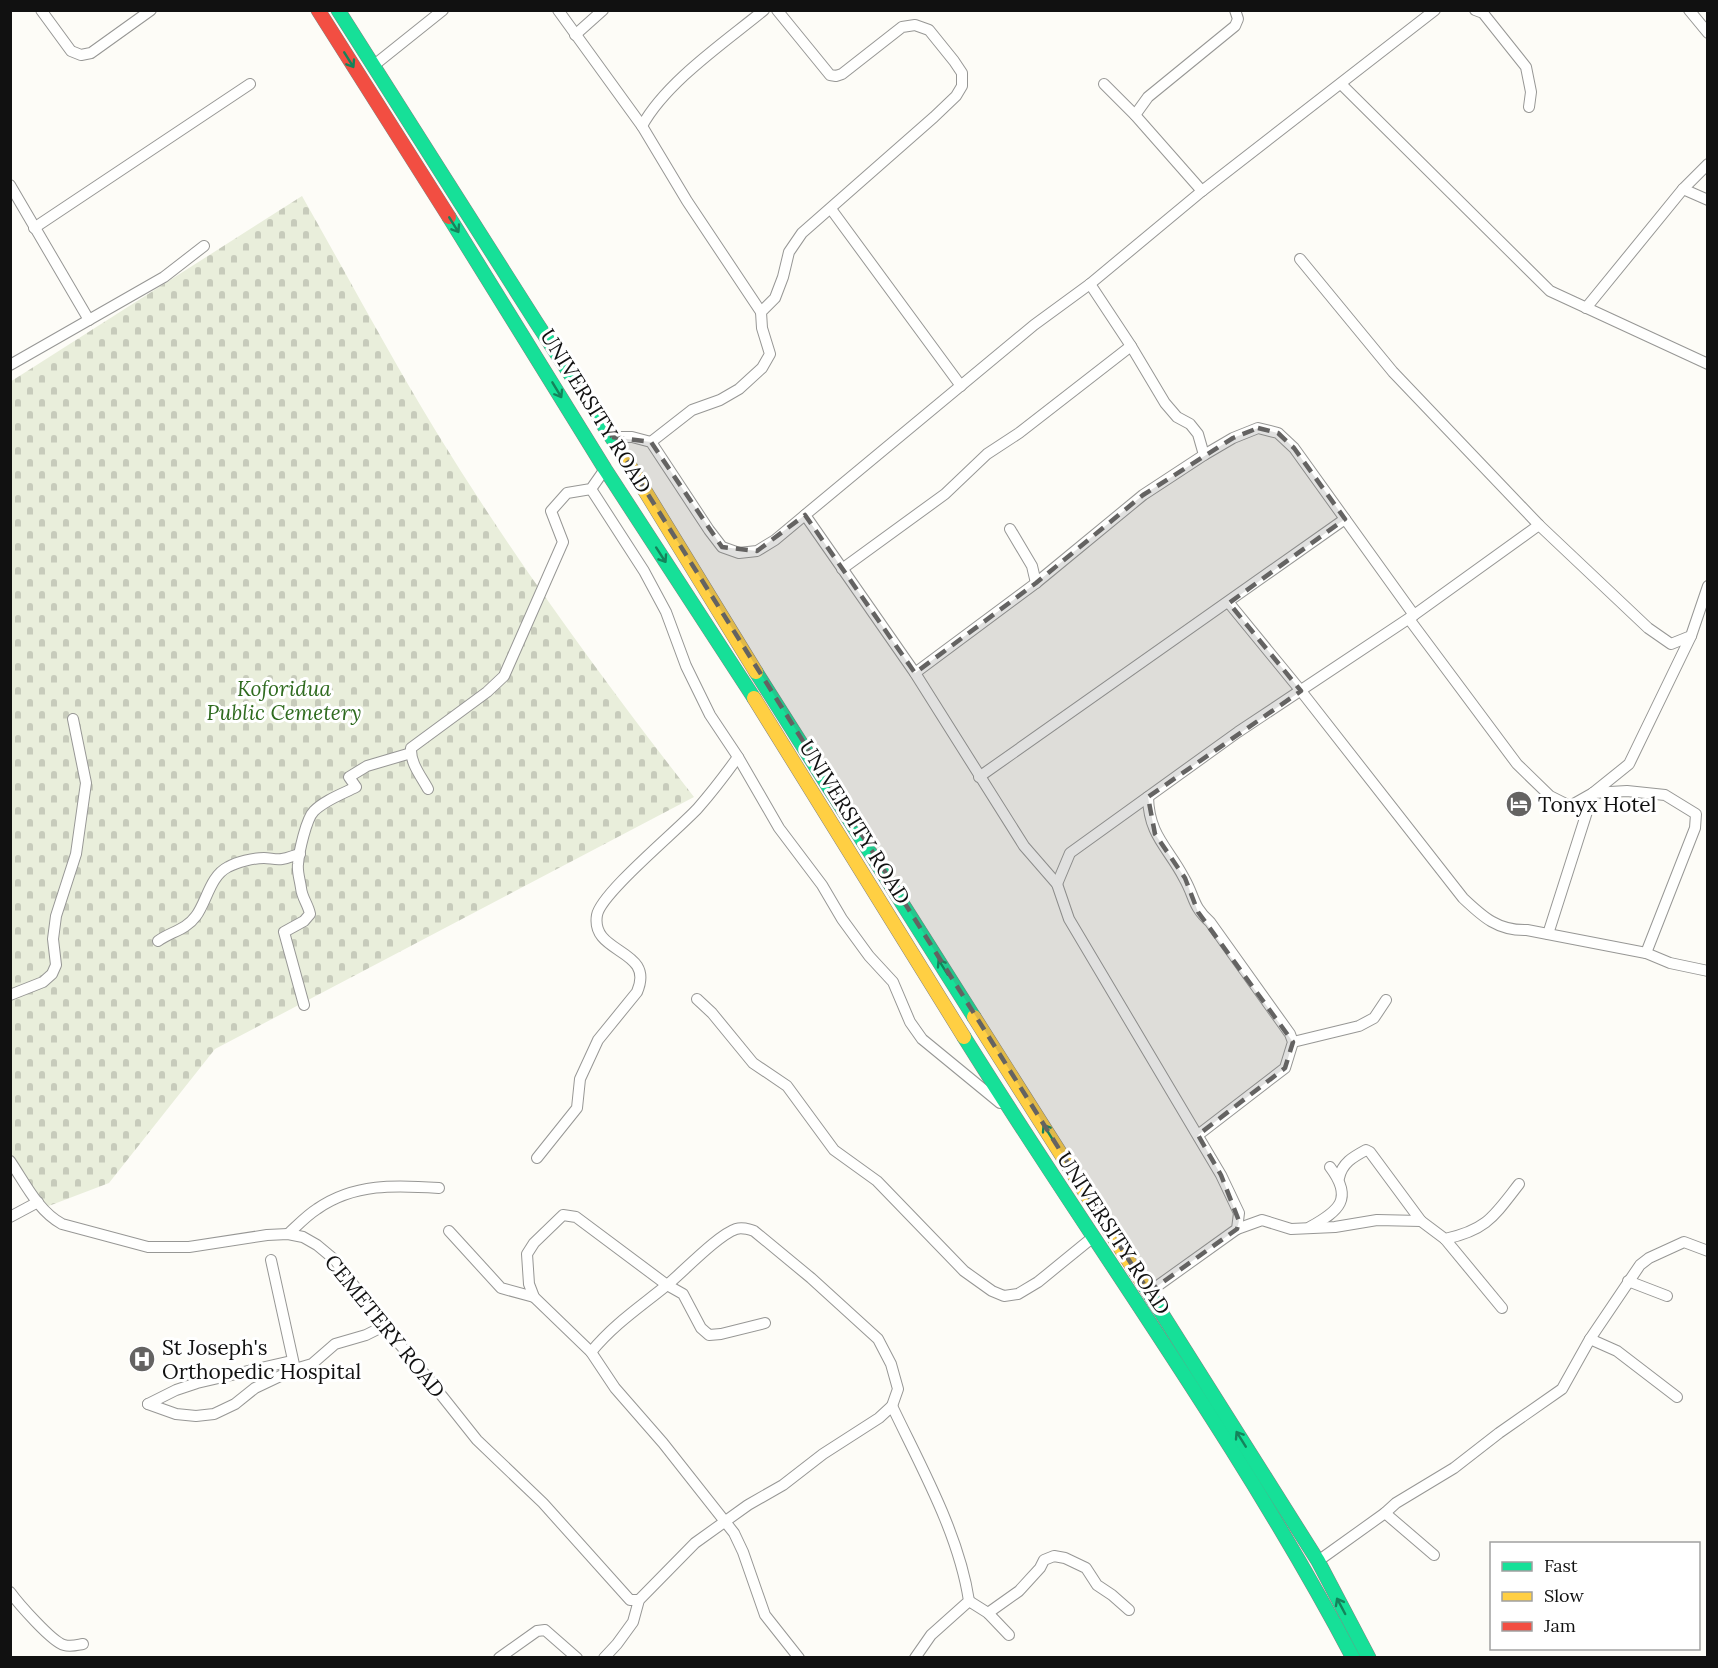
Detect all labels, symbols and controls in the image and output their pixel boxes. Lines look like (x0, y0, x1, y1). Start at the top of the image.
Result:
one-way arrow (344, 51, 356, 68)
one-way arrow (448, 216, 460, 233)
street label: UNIVERSITY ROAD (535, 324, 657, 498)
one-way arrow (552, 381, 564, 398)
one-way arrow (656, 546, 668, 563)
park label: Koforidua Public Cemetery (206, 675, 362, 726)
street label: UNIVERSITY ROAD (794, 735, 916, 909)
hotel icon: Tonyx Hotel (1504, 789, 1534, 819)
place label: Tonyx Hotel (1538, 791, 1656, 818)
one-way arrow (937, 959, 949, 976)
one-way arrow (1041, 1123, 1054, 1140)
street label: UNIVERSITY ROAD (1051, 1146, 1177, 1320)
street label: CEMETERY ROAD (319, 1249, 451, 1403)
place label: St Joseph's Orthopedic Hospital (162, 1334, 361, 1385)
hospital icon: St Joseph's Orthopedic Hospital (127, 1344, 157, 1374)
one-way arrow (1235, 1430, 1248, 1447)
legend (1490, 1542, 1700, 1650)
text: Fast (1544, 1554, 1578, 1577)
text: Slow (1544, 1584, 1584, 1607)
one-way arrow (1335, 1598, 1347, 1615)
text: Jam (1543, 1614, 1576, 1637)

